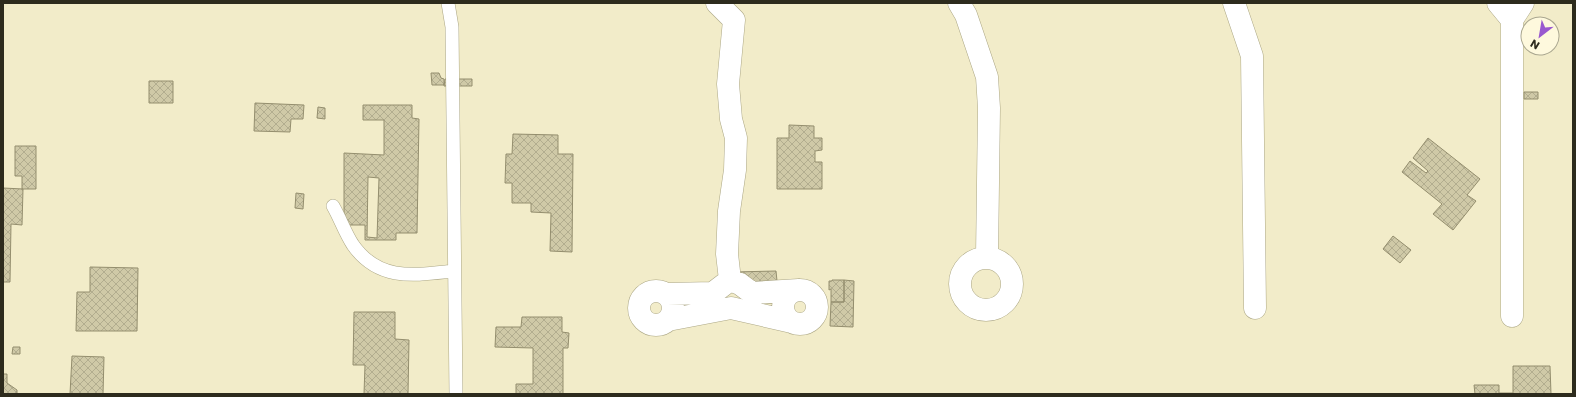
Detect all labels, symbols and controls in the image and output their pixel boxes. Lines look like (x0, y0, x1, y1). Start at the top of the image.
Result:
north arrow (1520, 16, 1560, 56)
text: N (1527, 36, 1543, 54)

